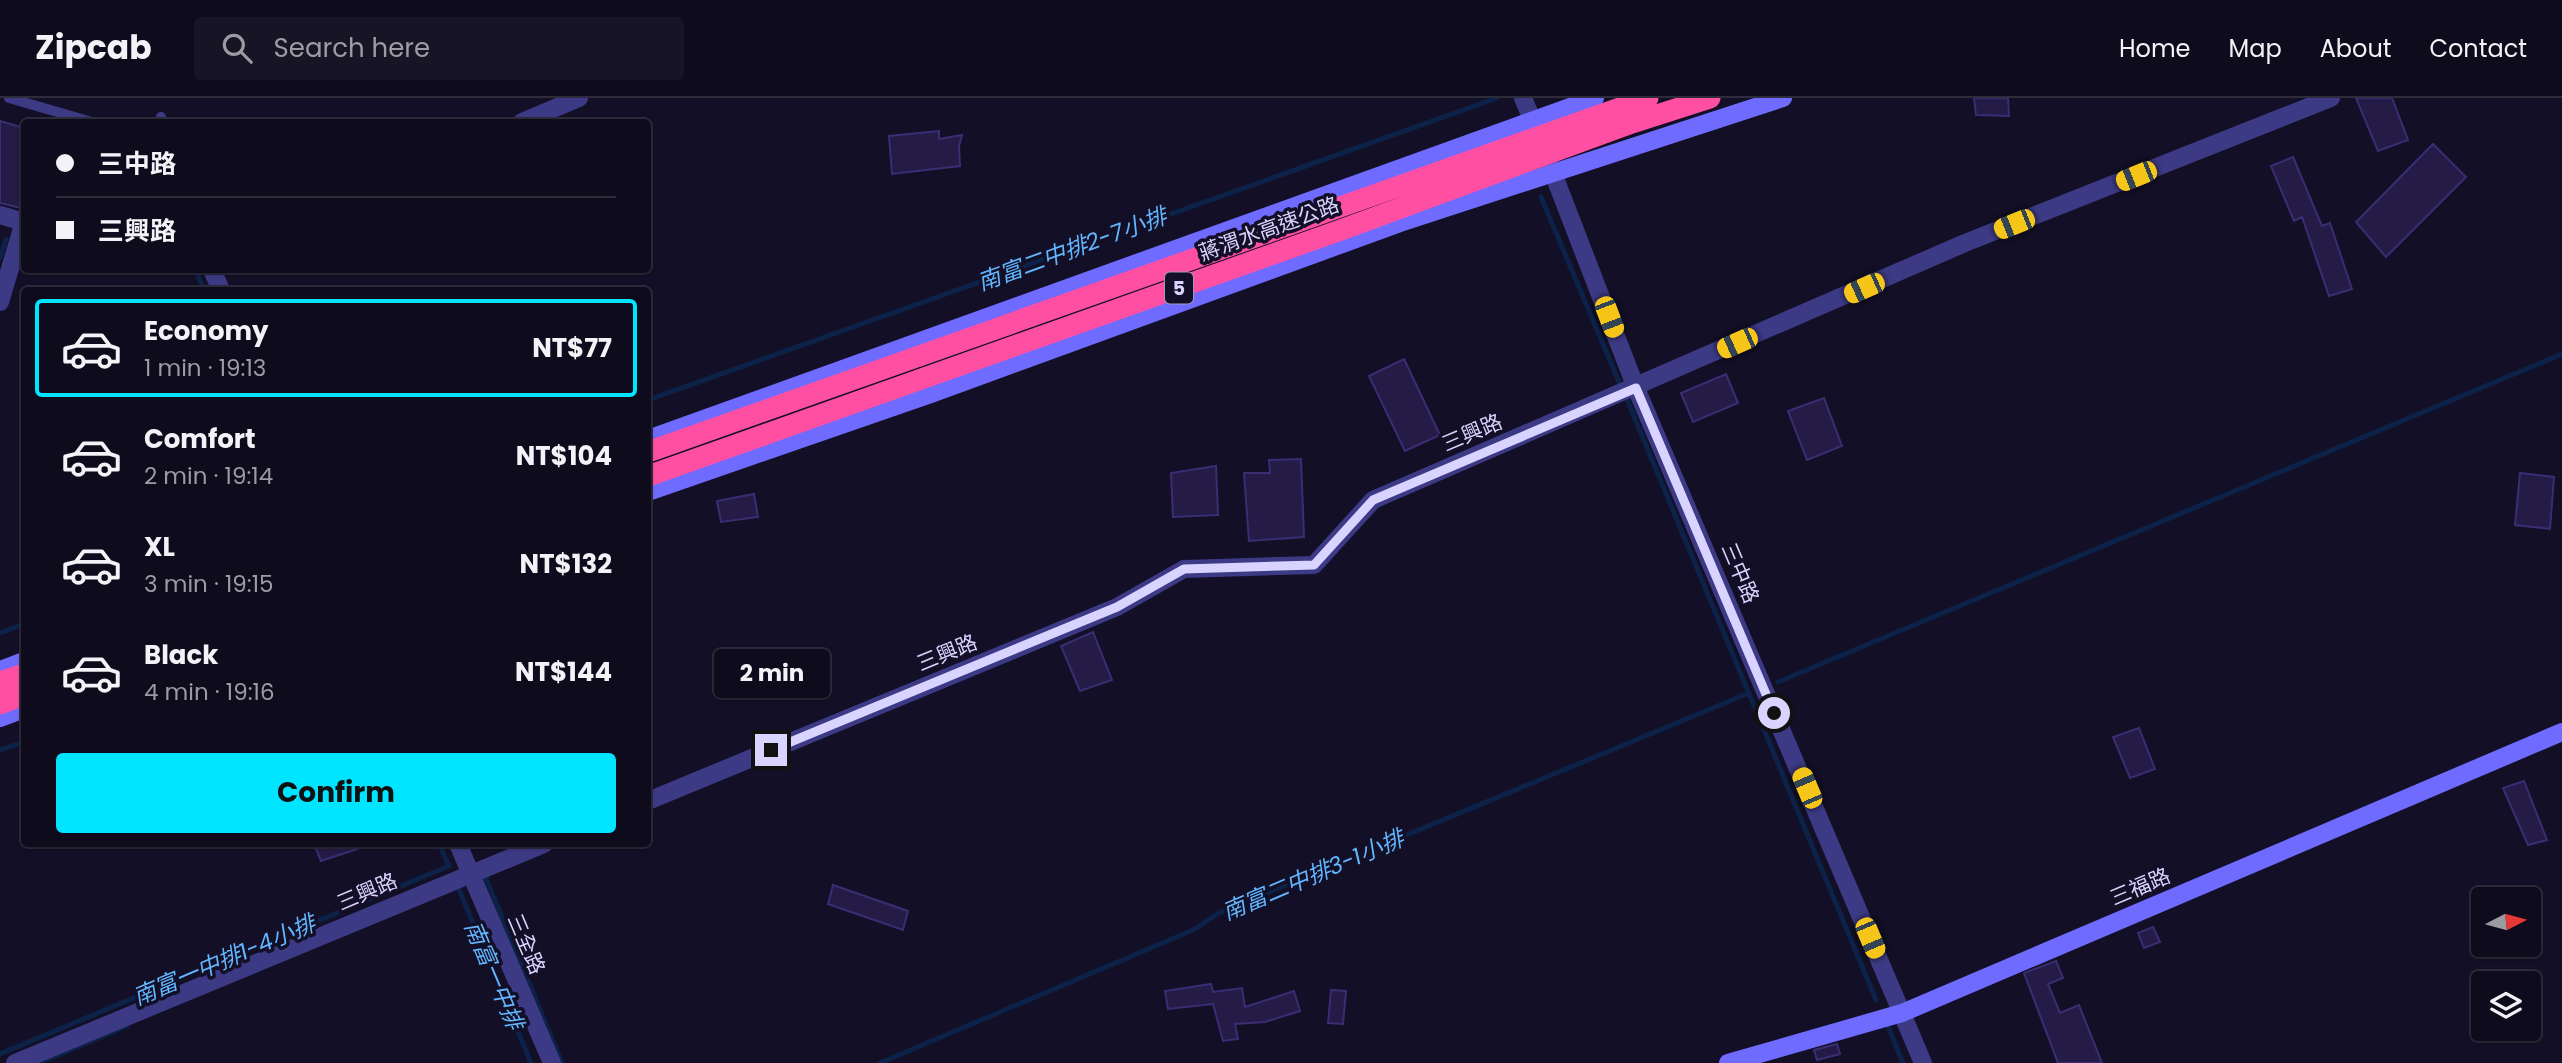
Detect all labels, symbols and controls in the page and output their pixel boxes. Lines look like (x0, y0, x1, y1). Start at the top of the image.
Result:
search box (194, 17, 684, 80)
text: Zipcab (35, 24, 152, 71)
icon: search (218, 29, 256, 67)
text: Search here (274, 30, 430, 66)
text: Home (2119, 32, 2191, 65)
text: Map (2229, 32, 2282, 65)
text: About (2320, 32, 2391, 65)
text: Contact (2429, 32, 2527, 65)
text: 三中路 (98, 146, 176, 182)
car (2113, 158, 2160, 194)
street label: 蔣渭水高速公路 (1195, 190, 1343, 267)
water label: 南富二中排2-7小排 (973, 199, 1174, 298)
car (1991, 206, 2038, 242)
text: 三興路 (98, 213, 176, 249)
car (1841, 270, 1888, 306)
road number: 5 (1165, 272, 1193, 304)
car (1592, 294, 1627, 340)
text: Economy (144, 313, 268, 349)
icon: car (60, 317, 123, 380)
car (1714, 325, 1761, 361)
text: NT$77 (532, 330, 612, 366)
text: 1 min · 19:13 (144, 352, 266, 384)
street label: 三興路 (1437, 407, 1506, 458)
text: Comfort (144, 421, 256, 457)
icon: car (60, 425, 123, 488)
text: NT$104 (516, 438, 612, 474)
text: 2 min · 19:14 (144, 460, 273, 492)
text: XL (144, 529, 175, 565)
icon: car (60, 533, 123, 596)
street label: 三中路 (1715, 538, 1766, 607)
text: NT$132 (520, 546, 612, 582)
text: 3 min · 19:15 (144, 568, 273, 600)
street label: 三興路 (912, 627, 981, 678)
text: Black (144, 637, 218, 673)
icon: car (60, 641, 123, 704)
callout: 2 min (713, 648, 829, 698)
text: NT$144 (515, 654, 612, 690)
text: 2 min (740, 657, 804, 689)
text: 4 min · 19:16 (144, 676, 275, 708)
route start (1758, 697, 1790, 729)
route end (755, 734, 787, 766)
button: Confirm (56, 753, 616, 833)
car (1790, 765, 1825, 811)
water label: 南富二中排3-1小排 (1217, 821, 1412, 928)
street label: 三福路 (2105, 861, 2174, 912)
street label: 三興路 (332, 866, 401, 917)
north arrow (2471, 887, 2541, 957)
map controls (2471, 887, 2541, 1041)
water label: 南富一中排1-4小排 (128, 906, 323, 1013)
street label: 三全路 (501, 909, 552, 978)
car (1853, 915, 1888, 961)
water label: 南富一中排 (457, 916, 532, 1037)
button: layers (2471, 971, 2541, 1041)

